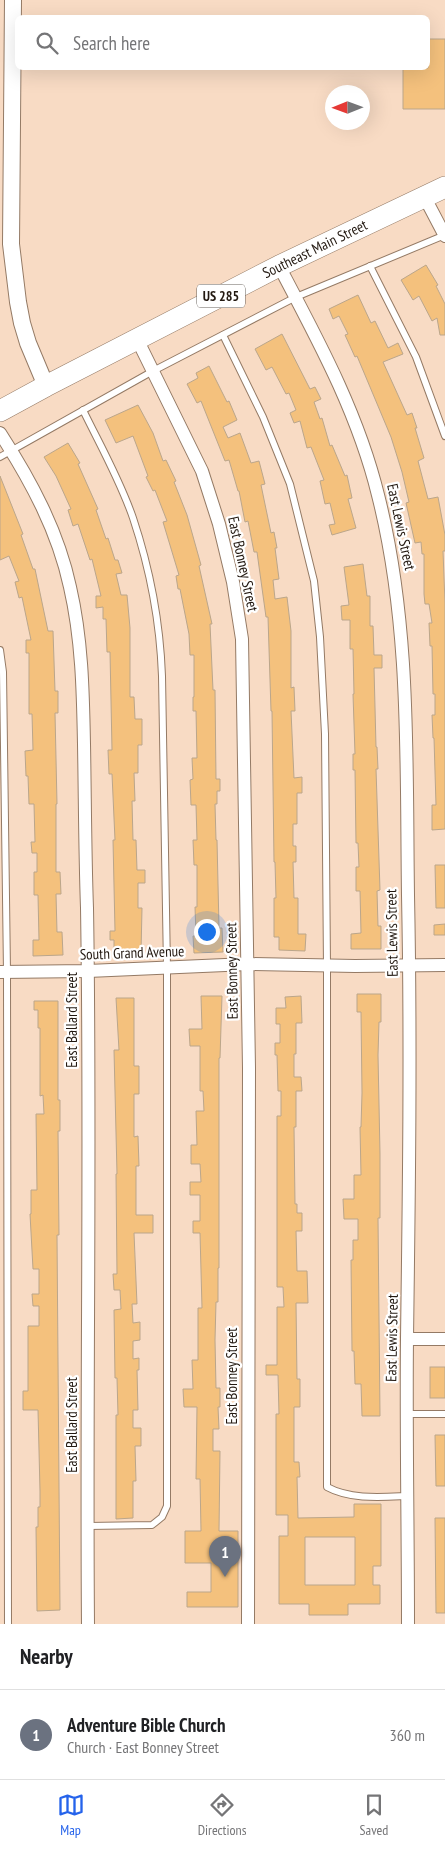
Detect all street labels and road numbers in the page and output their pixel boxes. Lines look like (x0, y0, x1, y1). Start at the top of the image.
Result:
street label: Southeast Main Street (259, 215, 370, 282)
road number: US 285 (197, 284, 245, 308)
street label: East Lewis Street (383, 482, 420, 572)
street label: East Bonney Street (224, 515, 263, 613)
street label: East Lewis Street (381, 889, 402, 977)
street label: East Bonney Street (221, 922, 242, 1020)
street label: South Grand Avenue (79, 941, 185, 964)
street label: East Ballard Street (62, 972, 81, 1068)
street label: East Lewis Street (381, 1294, 402, 1382)
street label: East Bonney Street (222, 1328, 241, 1424)
street label: East Ballard Street (62, 1377, 81, 1473)

